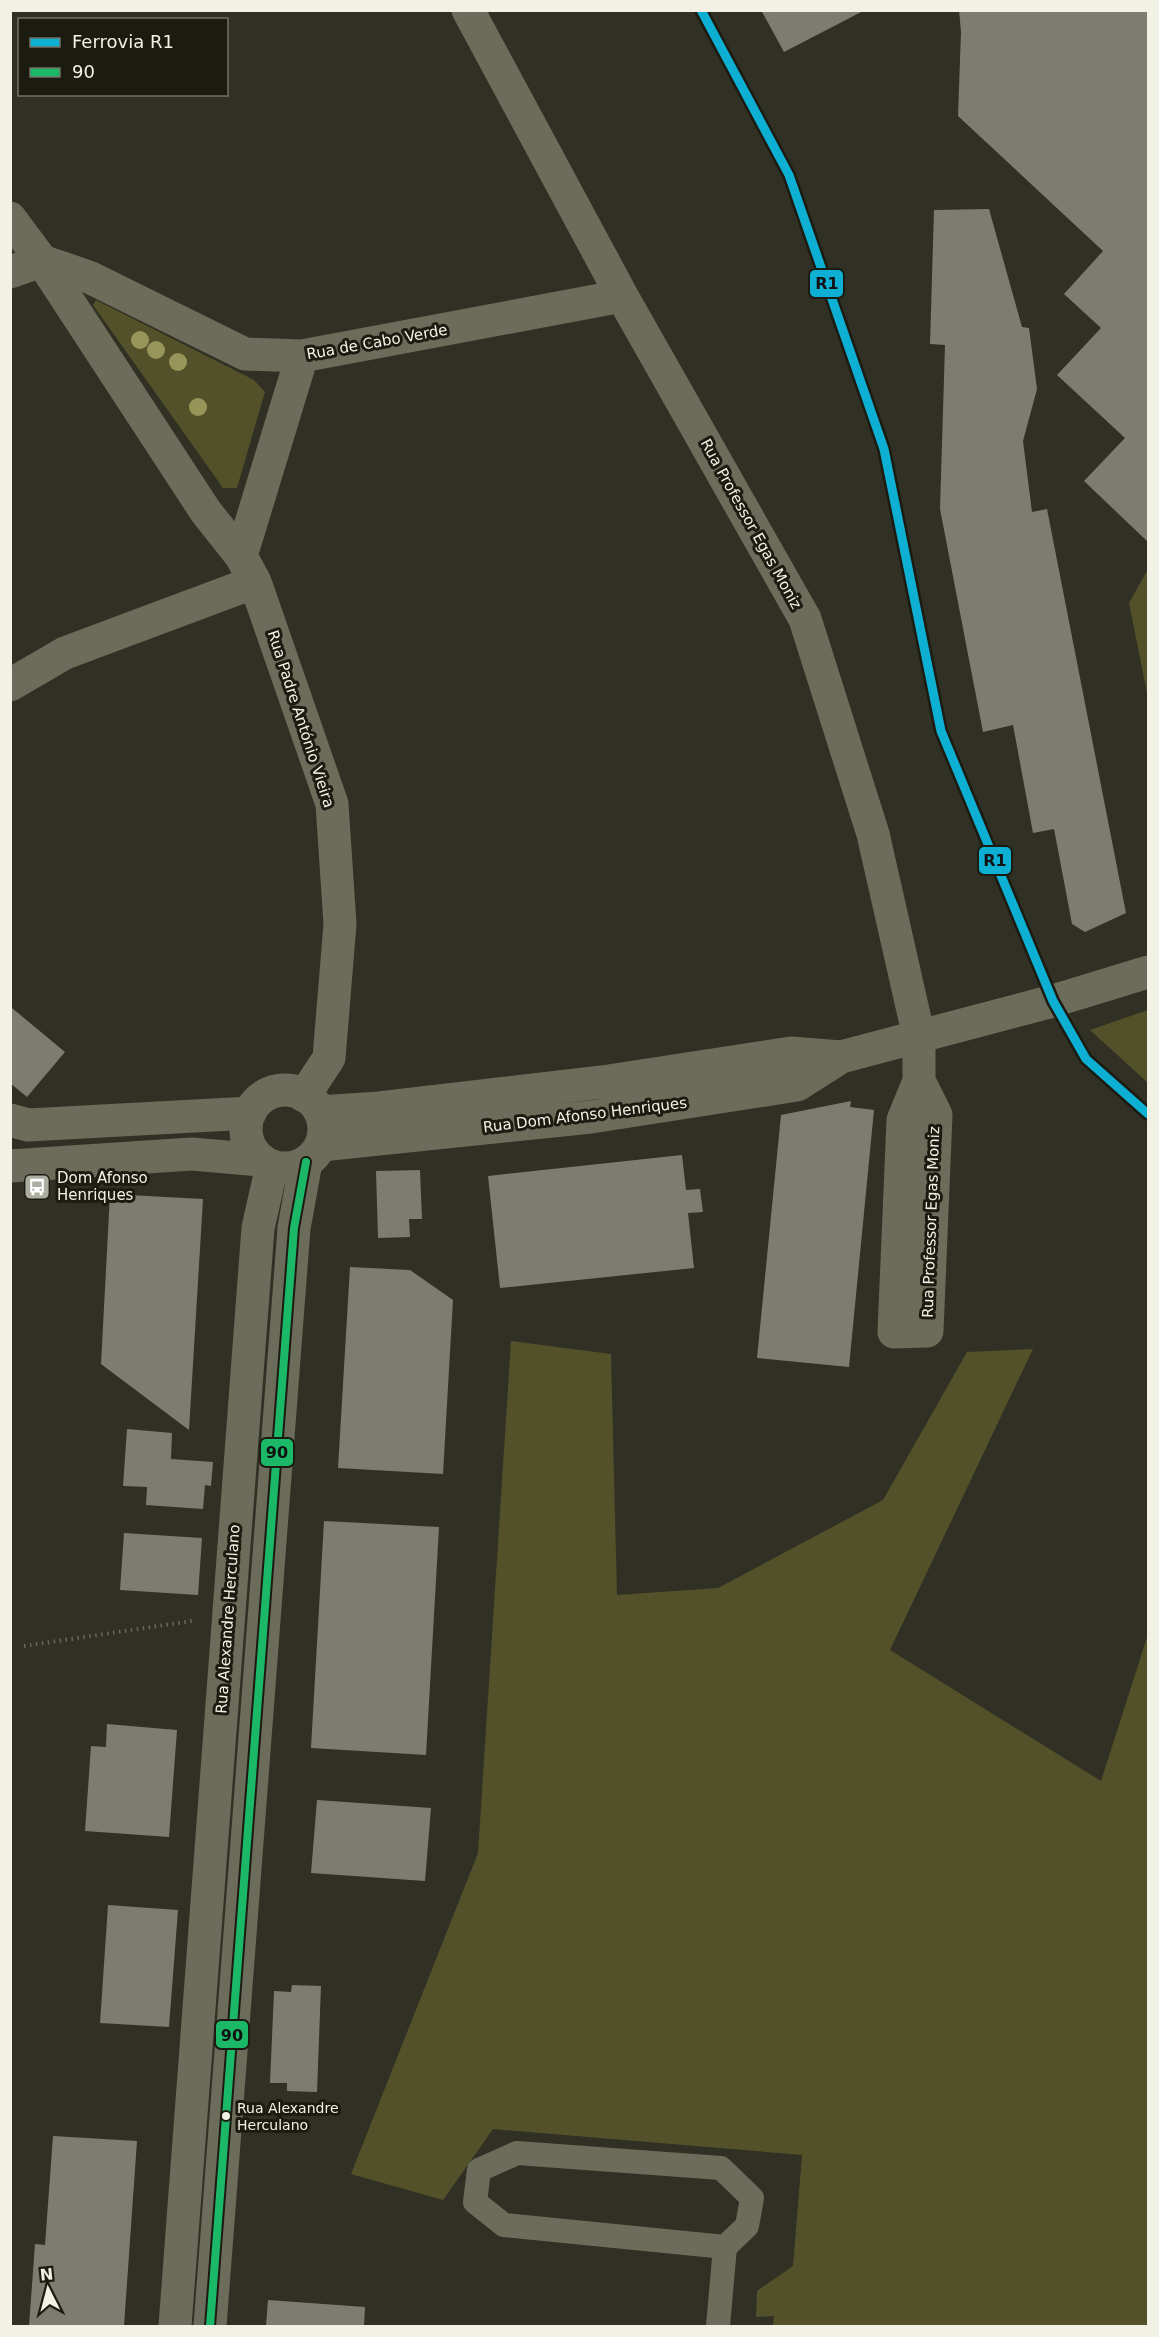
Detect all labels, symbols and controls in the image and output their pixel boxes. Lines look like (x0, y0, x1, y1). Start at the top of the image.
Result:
legend (18, 18, 228, 96)
text: Ferrovia R1 (72, 31, 174, 52)
text: 90 (72, 61, 95, 82)
line badge: R1 (809, 269, 844, 298)
text: R1 (815, 274, 839, 293)
street label: Rua de Cabo Verde (305, 321, 449, 363)
street label: Rua Professor Egas Moniz (697, 436, 805, 612)
street label: Rua Padre António Vieira (264, 628, 338, 810)
line badge: R1 (978, 846, 1012, 875)
text: R1 (983, 851, 1007, 870)
street label: Rua Dom Afonso Henriques (482, 1094, 688, 1136)
street label: Rua Professor Egas Moniz (919, 1126, 943, 1318)
place label: Dom Afonso Henriques (57, 1169, 148, 1204)
bus stop icon: Dom Afonso Henriques (22, 1172, 52, 1202)
line badge: 90 (260, 1438, 294, 1467)
text: 90 (266, 1443, 288, 1462)
street label: Rua Alexandre Herculano (212, 1524, 244, 1714)
line badge: 90 (215, 2020, 249, 2049)
text: 90 (221, 2026, 243, 2045)
place label: Rua Alexandre Herculano (237, 2100, 339, 2133)
marker: Rua Alexandre Herculano (220, 2110, 232, 2122)
north arrow (18, 2259, 78, 2319)
text: N (39, 2264, 54, 2285)

